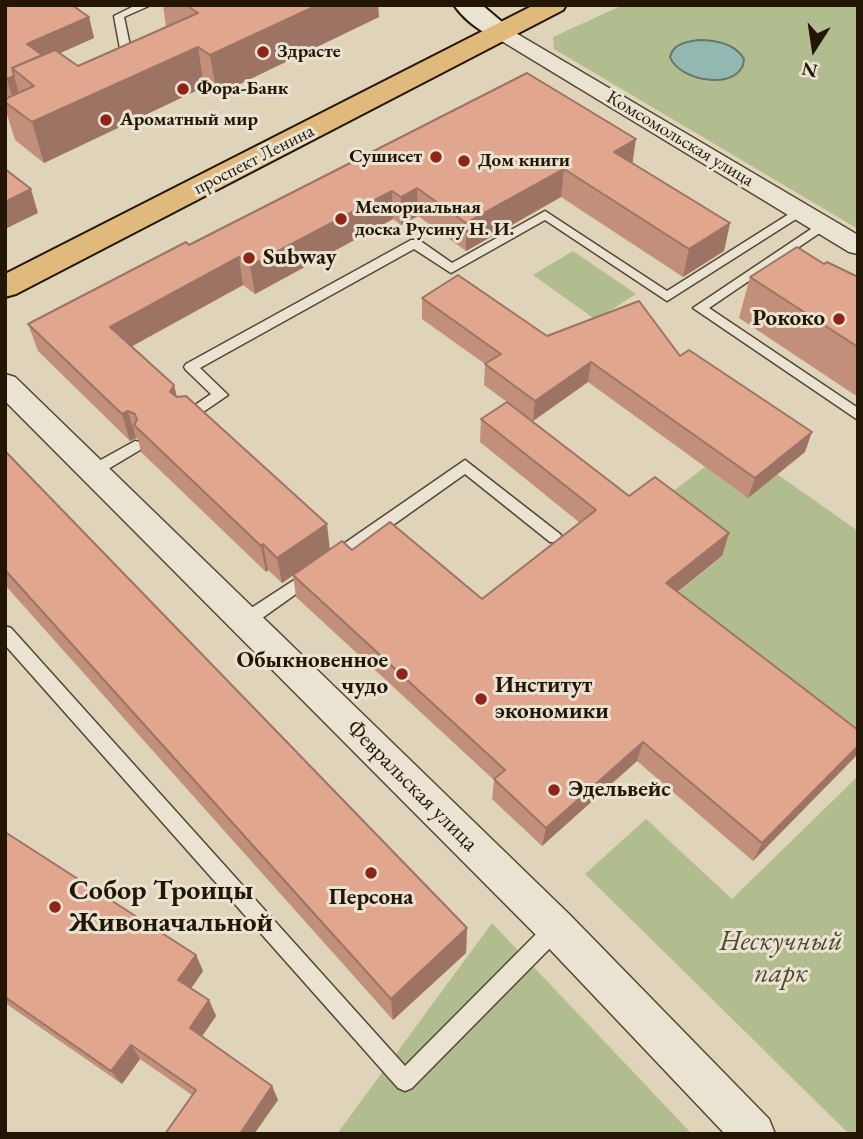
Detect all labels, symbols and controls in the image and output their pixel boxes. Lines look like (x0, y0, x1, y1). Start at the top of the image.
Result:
north arrow (779, 14, 849, 84)
place label: Здрасте (277, 41, 341, 63)
marker: Здрасте (255, 44, 271, 60)
text: N (799, 56, 820, 84)
place label: Фора-Банк (197, 78, 288, 100)
marker: Фора-Банк (175, 81, 191, 97)
street label: Комсомольская улица (602, 86, 758, 192)
place label: Ароматный мир (120, 109, 258, 131)
marker: Ароматный мир (98, 112, 114, 128)
street label: проспект Ленина (190, 120, 318, 200)
place label: Сушисет (349, 146, 422, 168)
marker: Сушисет (428, 149, 444, 165)
place label: Дом книги (478, 150, 570, 172)
marker: Дом книги (456, 153, 472, 169)
place label: Мемориальная доска Русину Н. И. (355, 197, 514, 241)
marker: Мемориальная доска Русину Н. И. (333, 211, 349, 227)
place label: Subway (263, 244, 336, 272)
marker: Subway (241, 250, 257, 266)
place label: Рококо (752, 305, 825, 333)
marker: Рококо (831, 311, 847, 327)
place label: Обыкновенное чудо (236, 647, 388, 701)
marker: Обыкновенное чудо (394, 666, 410, 682)
place label: Институт экономики (495, 672, 609, 726)
marker: Институт экономики (473, 691, 489, 707)
street label: Февральская улица (340, 714, 484, 858)
place label: Эдельвейс (568, 776, 671, 804)
marker: Эдельвейс (546, 782, 562, 798)
marker: Персона (363, 865, 379, 881)
place label: Собор Троицы Живоначальной (69, 874, 273, 940)
place label: Персона (329, 884, 413, 912)
marker: Собор Троицы Живоначальной (47, 899, 63, 915)
park label: Нескучный парк (719, 925, 843, 991)

